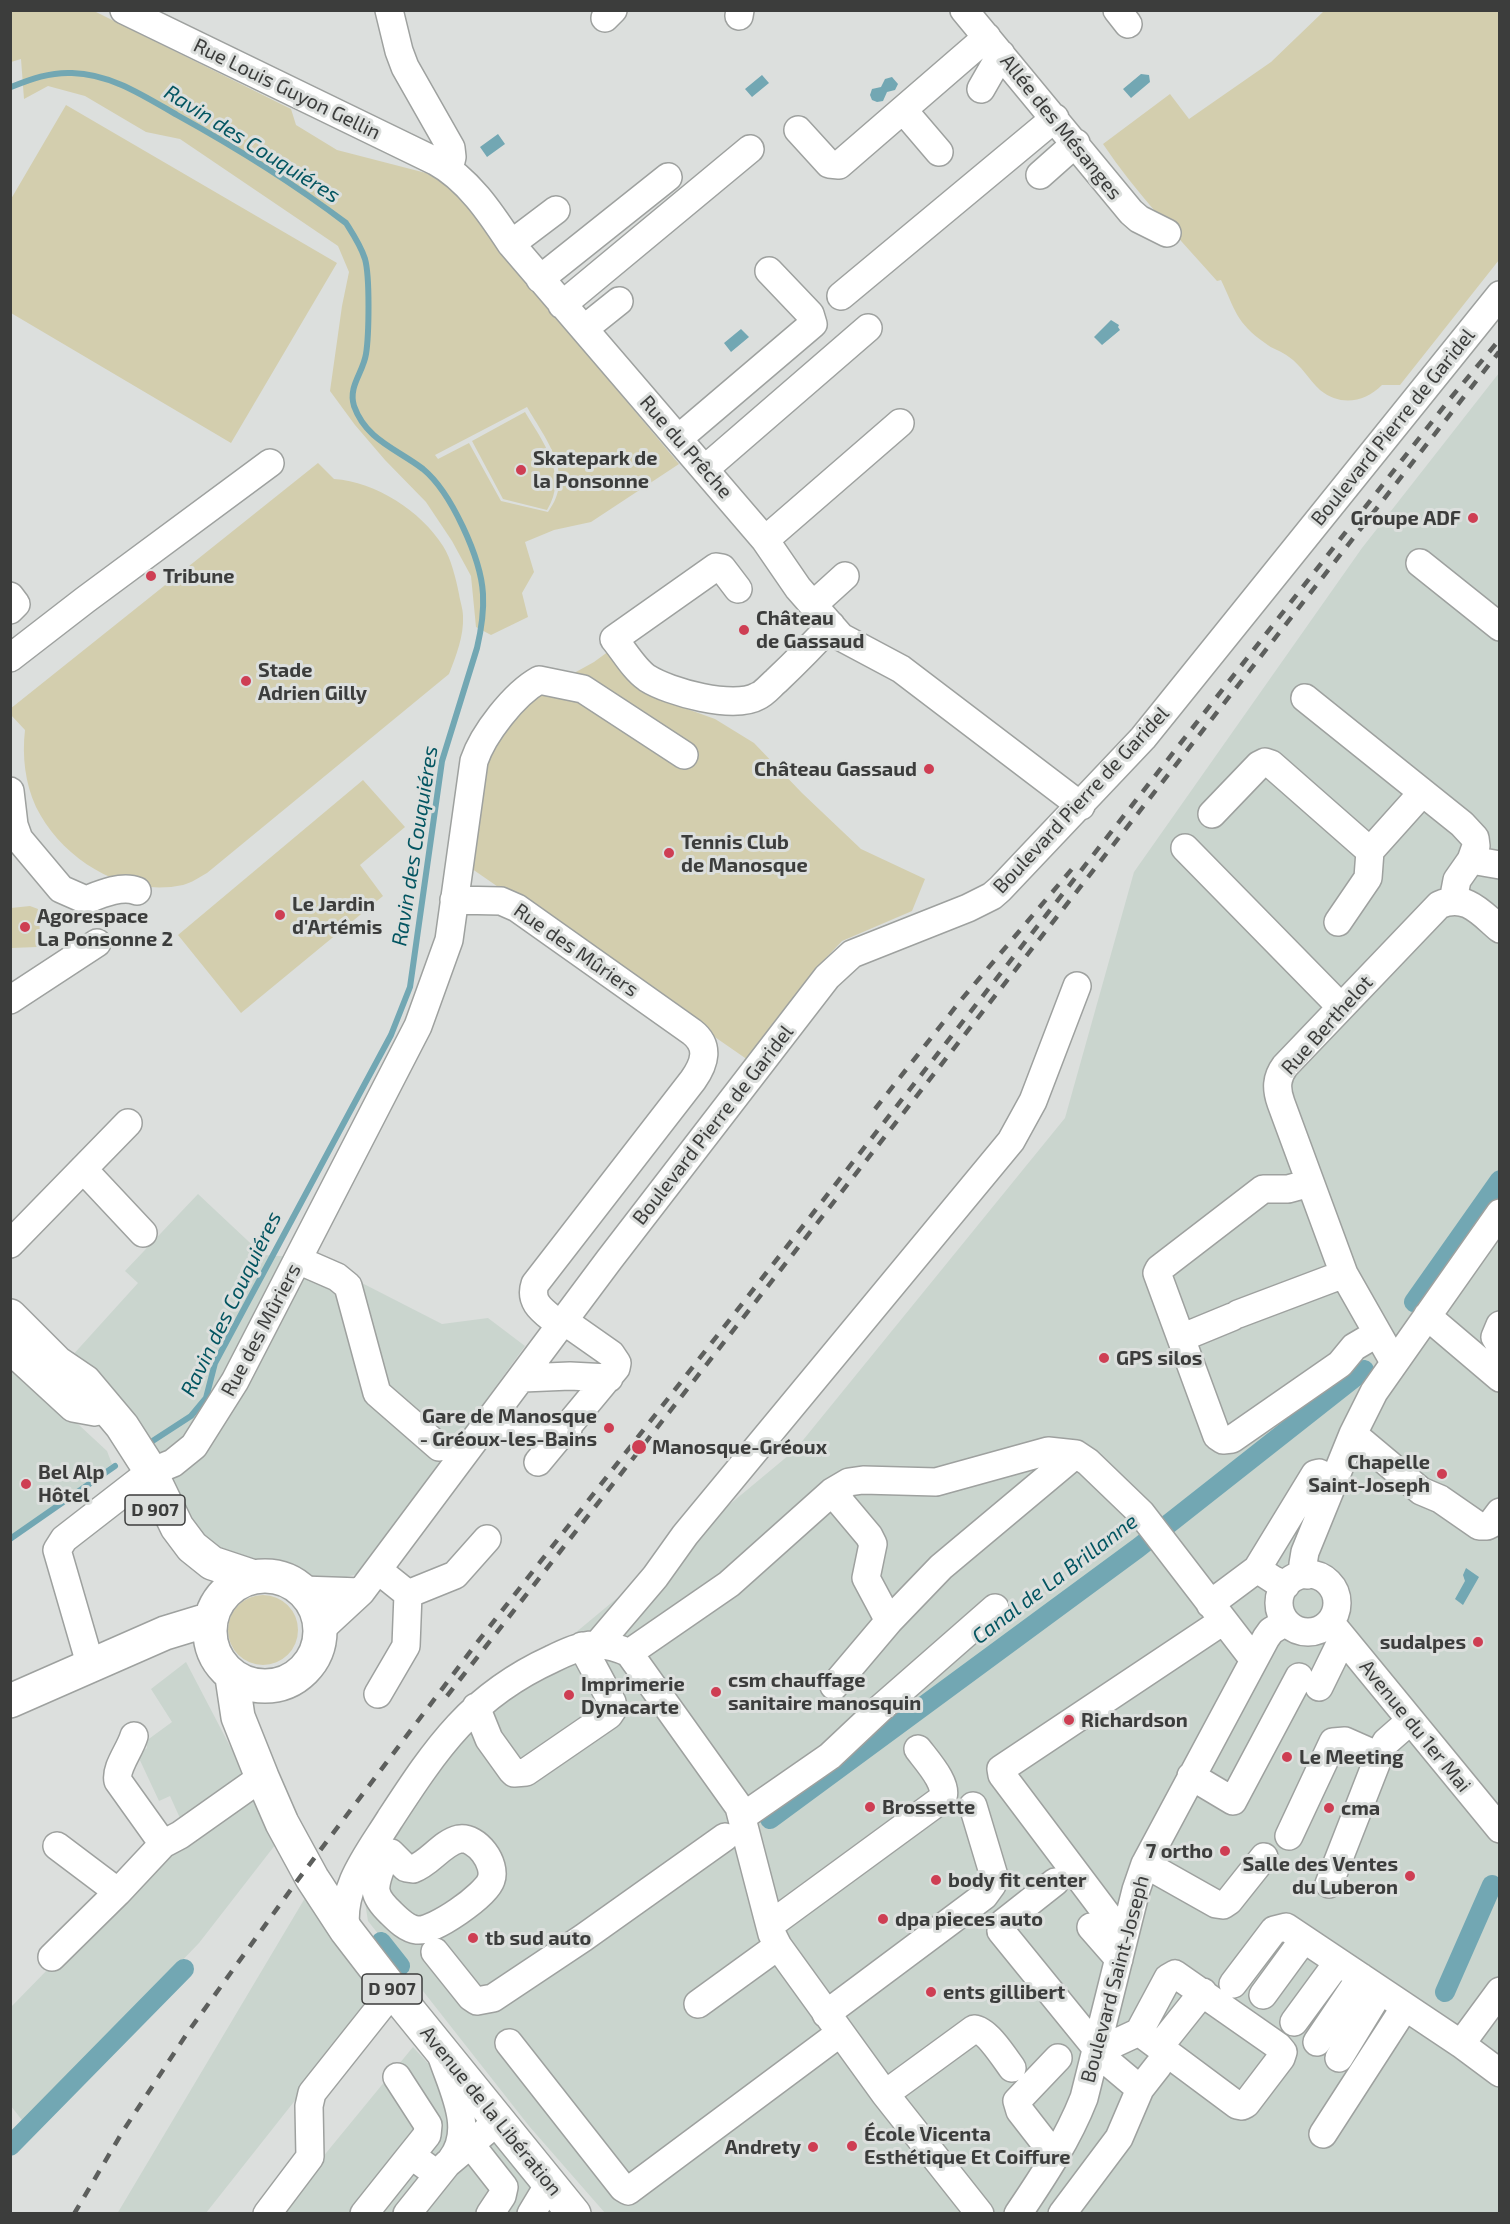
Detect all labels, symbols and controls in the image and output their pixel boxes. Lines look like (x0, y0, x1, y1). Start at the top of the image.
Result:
street label: Rue Louis Guyon Gellin (190, 33, 384, 145)
street label: Allée des Mésanges (995, 49, 1127, 205)
water label: Ravin des Couquiéres (159, 80, 345, 208)
street label: Boulevard Pierre de Garidel (1306, 324, 1480, 530)
street label: Rue du Prêche (635, 391, 737, 503)
place label: Skatepark de la Ponsonne (533, 446, 657, 493)
marker: Skatepark de la Ponsonne (514, 463, 528, 477)
place label: Groupe ADF (1351, 506, 1461, 530)
marker: Groupe ADF (1466, 511, 1480, 525)
place label: Tribune (163, 564, 235, 588)
marker: Tribune (144, 569, 158, 583)
place label: Château de Gassaud (756, 606, 864, 653)
marker: Château de Gassaud (737, 623, 751, 637)
place label: Stade Adrien Gilly (258, 658, 367, 705)
marker: Stade Adrien Gilly (239, 674, 253, 688)
street label: Boulevard Pierre de Garidel (988, 702, 1174, 898)
water label: Ravin des Couquiéres (387, 744, 443, 948)
place label: Château Gassaud (754, 757, 917, 781)
marker: Château Gassaud (922, 762, 936, 776)
place label: Tennis Club de Manosque (681, 830, 808, 877)
marker: Tennis Club de Manosque (662, 846, 676, 860)
place label: Le Jardin d'Artémis (292, 892, 382, 939)
street label: Rue des Mûriers (509, 898, 643, 1002)
place label: Agorespace La Ponsonne 2 (37, 904, 173, 951)
marker: Le Jardin d'Artémis (273, 908, 287, 922)
marker: Agorespace La Ponsonne 2 (18, 920, 32, 934)
street label: Rue Berthelot (1276, 971, 1378, 1079)
street label: Boulevard Pierre de Garidel (628, 1020, 798, 1230)
water label: Ravin des Couquiéres (175, 1207, 287, 1401)
street label: Rue des Mûriers (216, 1260, 306, 1400)
place label: GPS silos (1116, 1346, 1202, 1370)
marker: GPS silos (1097, 1351, 1111, 1365)
place label: Gare de Manosque - Gréoux-les-Bains (420, 1404, 597, 1451)
marker: Gare de Manosque - Gréoux-les-Bains (602, 1421, 616, 1435)
place label: Manosque-Gréoux (652, 1435, 827, 1459)
marker: Manosque-Gréoux (630, 1438, 648, 1456)
place label: Chapelle Saint-Joseph (1308, 1450, 1430, 1497)
place label: Bel Alp Hôtel (38, 1460, 105, 1507)
marker: Chapelle Saint-Joseph (1435, 1467, 1449, 1481)
marker: Bel Alp Hôtel (19, 1477, 33, 1491)
road number: D 907 (125, 1495, 185, 1525)
water label: Canal de La Brillanne (967, 1509, 1143, 1649)
place label: sudalpes (1380, 1630, 1466, 1654)
marker: sudalpes (1471, 1635, 1485, 1649)
street label: Avenue du 1er Mai (1354, 1655, 1476, 1797)
place label: csm chauffage sanitaire manosquin (728, 1668, 921, 1715)
place label: Imprimerie Dynacarte (581, 1672, 685, 1719)
marker: csm chauffage sanitaire manosquin (709, 1685, 723, 1699)
marker: Imprimerie Dynacarte (562, 1688, 576, 1702)
place label: Richardson (1081, 1708, 1188, 1732)
marker: Richardson (1062, 1713, 1076, 1727)
place label: Le Meeting (1299, 1745, 1404, 1769)
marker: Le Meeting (1280, 1750, 1294, 1764)
place label: Brossette (882, 1795, 975, 1819)
place label: cma (1341, 1796, 1380, 1820)
marker: Brossette (863, 1800, 877, 1814)
marker: cma (1322, 1801, 1336, 1815)
place label: 7 ortho (1146, 1839, 1213, 1863)
marker: 7 ortho (1218, 1844, 1232, 1858)
place label: Salle des Ventes du Luberon (1243, 1852, 1398, 1899)
place label: body fit center (948, 1868, 1086, 1892)
marker: Salle des Ventes du Luberon (1403, 1869, 1417, 1883)
marker: body fit center (929, 1873, 943, 1887)
street label: Boulevard Saint-Joseph (1076, 1873, 1154, 2085)
place label: dpa pieces auto (895, 1907, 1043, 1931)
marker: dpa pieces auto (876, 1912, 890, 1926)
place label: tb sud auto (485, 1926, 591, 1950)
marker: tb sud auto (466, 1931, 480, 1945)
road number: D 907 (362, 1974, 422, 2004)
place label: ents gillibert (943, 1980, 1065, 2004)
marker: ents gillibert (924, 1985, 938, 1999)
street label: Avenue de la Libération (415, 2021, 567, 2201)
place label: École Vicenta Esthétique Et Coiffure (864, 2122, 1071, 2169)
place label: Andrety (725, 2135, 801, 2159)
marker: École Vicenta Esthétique Et Coiffure (845, 2139, 859, 2153)
marker: Andrety (806, 2140, 820, 2154)

